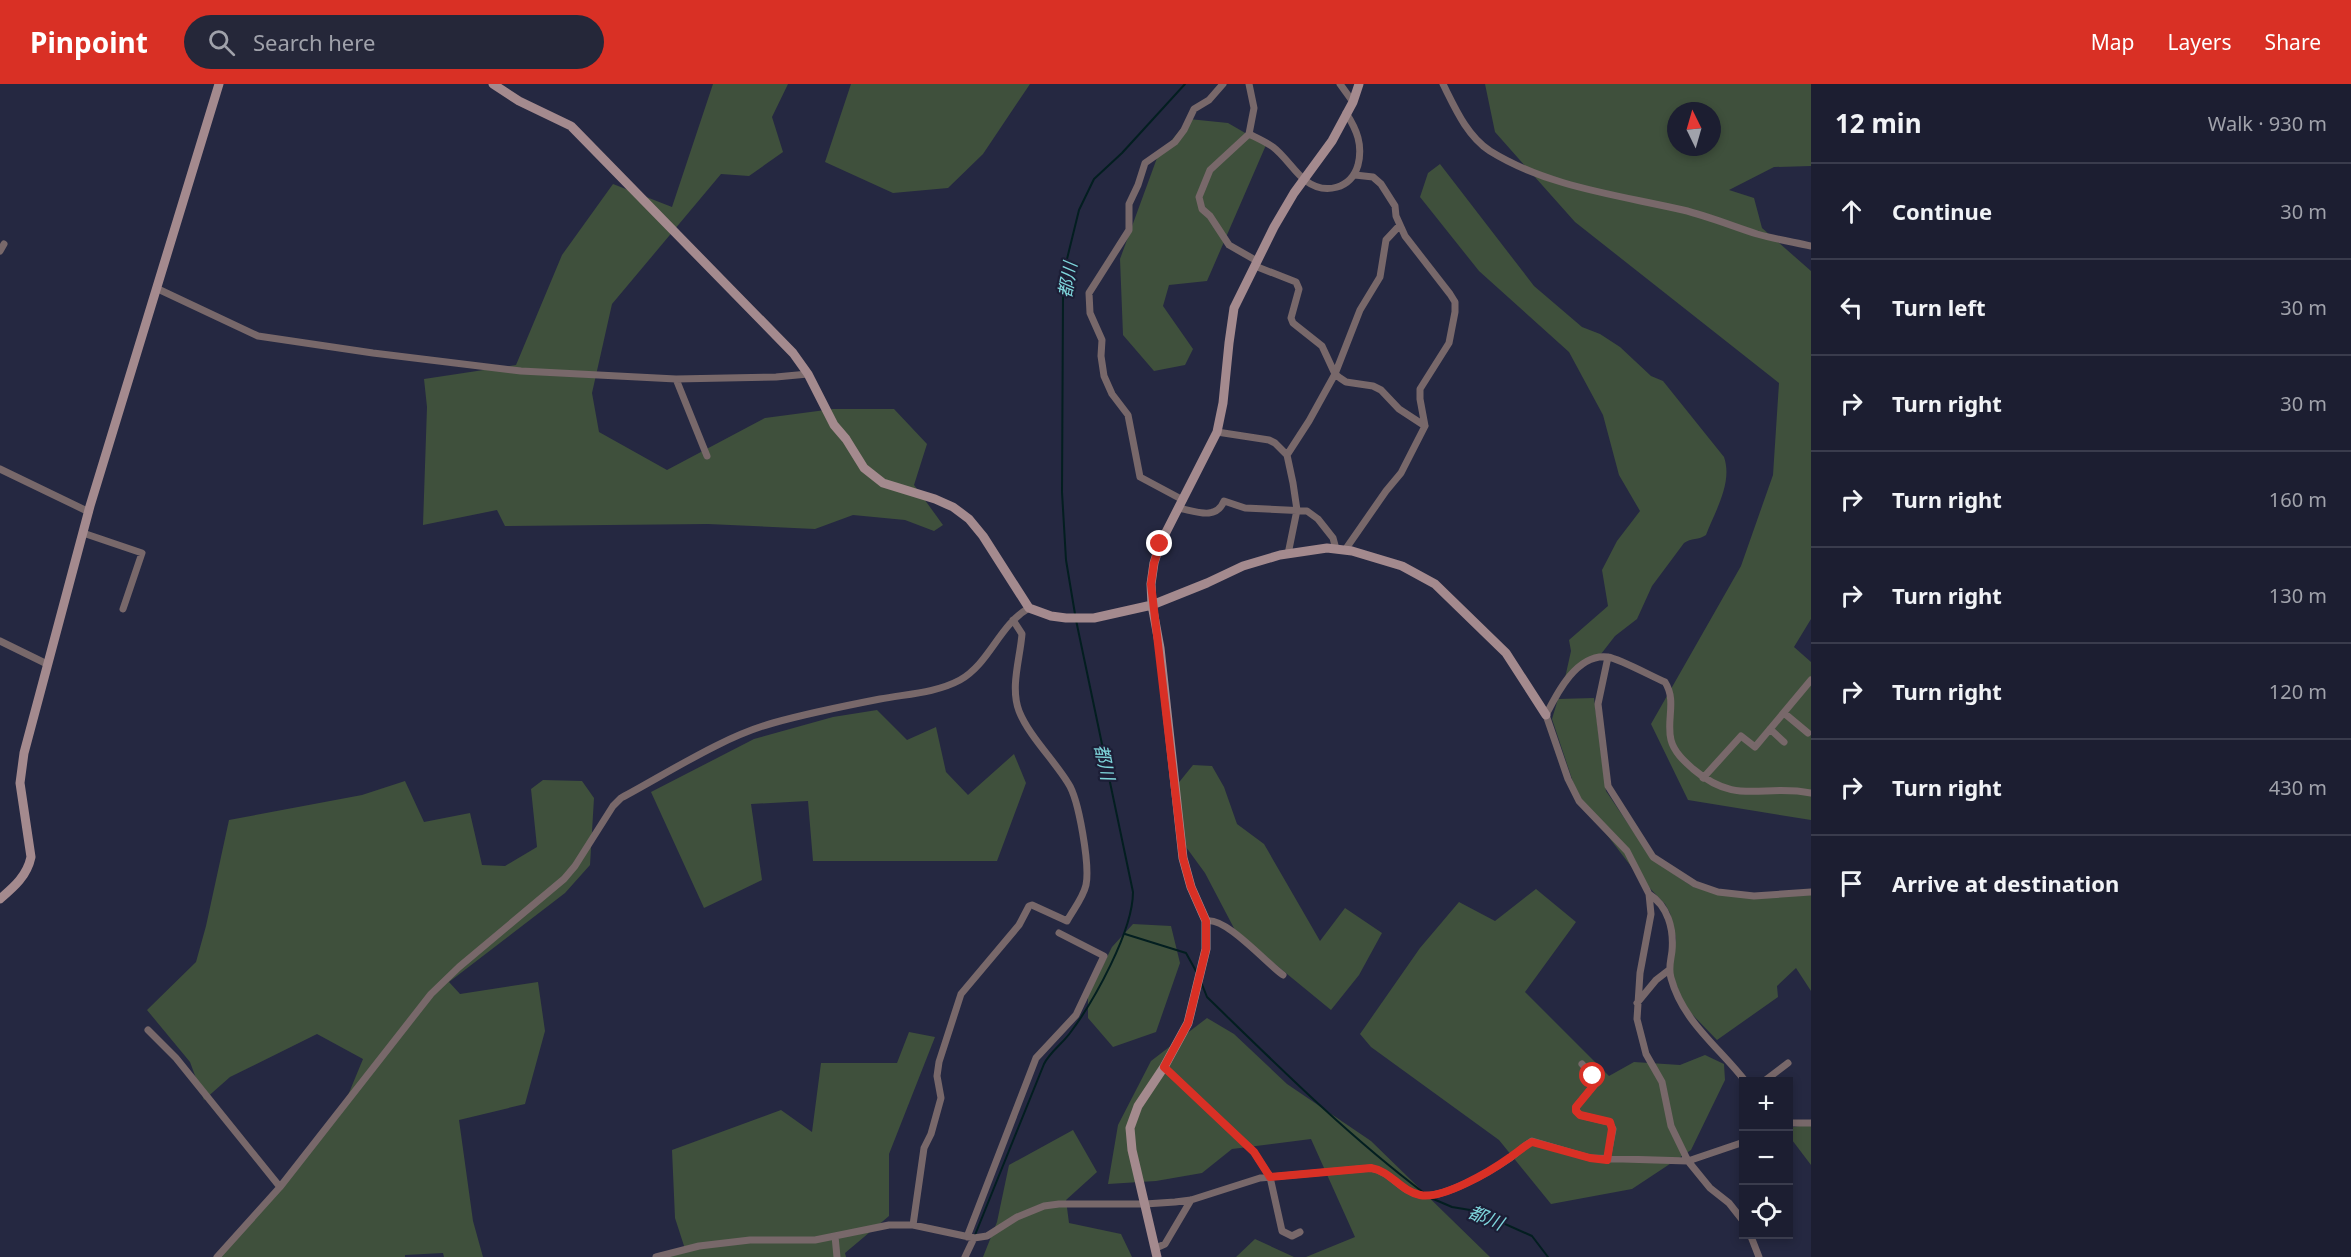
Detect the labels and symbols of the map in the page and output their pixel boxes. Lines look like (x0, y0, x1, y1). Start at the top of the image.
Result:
north arrow (1667, 102, 1721, 156)
water label: 都川 (1052, 258, 1082, 300)
route end (1146, 530, 1172, 556)
water label: 都川 (1090, 742, 1121, 784)
route start (1579, 1062, 1605, 1088)
water label: 都川 (1465, 1199, 1509, 1236)

